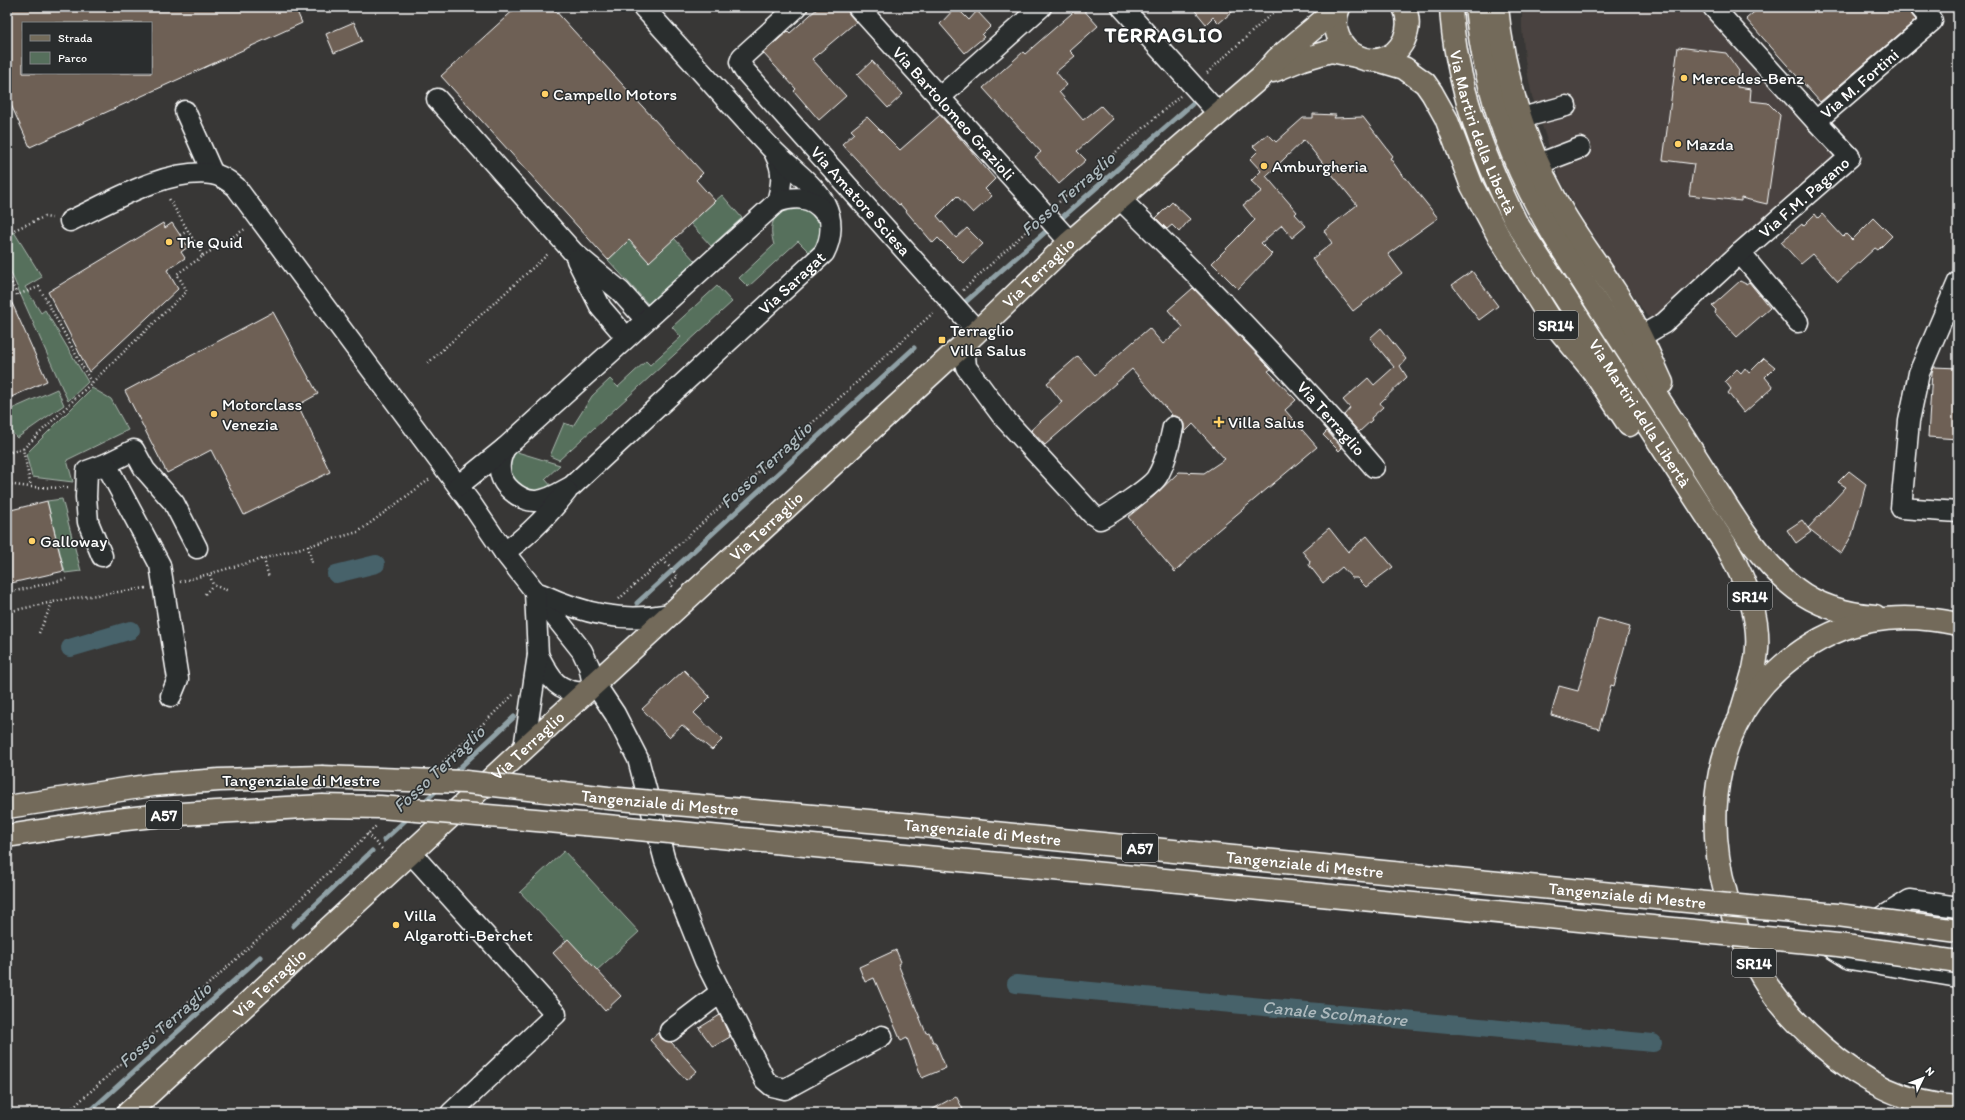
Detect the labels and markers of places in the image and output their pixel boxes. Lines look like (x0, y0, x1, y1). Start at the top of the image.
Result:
place label: Mercedes-Benz (1692, 68, 1804, 88)
marker: Mercedes-Benz (1679, 73, 1689, 83)
place label: Campello Motors (553, 84, 677, 104)
marker: Campello Motors (540, 89, 550, 99)
place label: Mazda (1686, 134, 1734, 154)
marker: Mazda (1673, 139, 1683, 149)
place label: Amburgheria (1272, 156, 1368, 176)
marker: Amburgheria (1259, 161, 1269, 171)
place label: The Quid (177, 232, 243, 252)
marker: The Quid (164, 237, 174, 247)
place label: Terraglio Villa Salus (950, 320, 1026, 360)
marker: Terraglio Villa Salus (937, 335, 947, 345)
place label: Motorclass Venezia (222, 394, 302, 434)
marker: Motorclass Venezia (209, 409, 219, 419)
place label: Villa Salus (1228, 412, 1304, 432)
marker: Villa Salus (1213, 416, 1225, 428)
place label: Galloway (40, 531, 107, 551)
marker: Galloway (27, 536, 37, 546)
place label: Villa Algarotti-Berchet (404, 905, 533, 945)
marker: Villa Algarotti-Berchet (391, 920, 401, 930)

